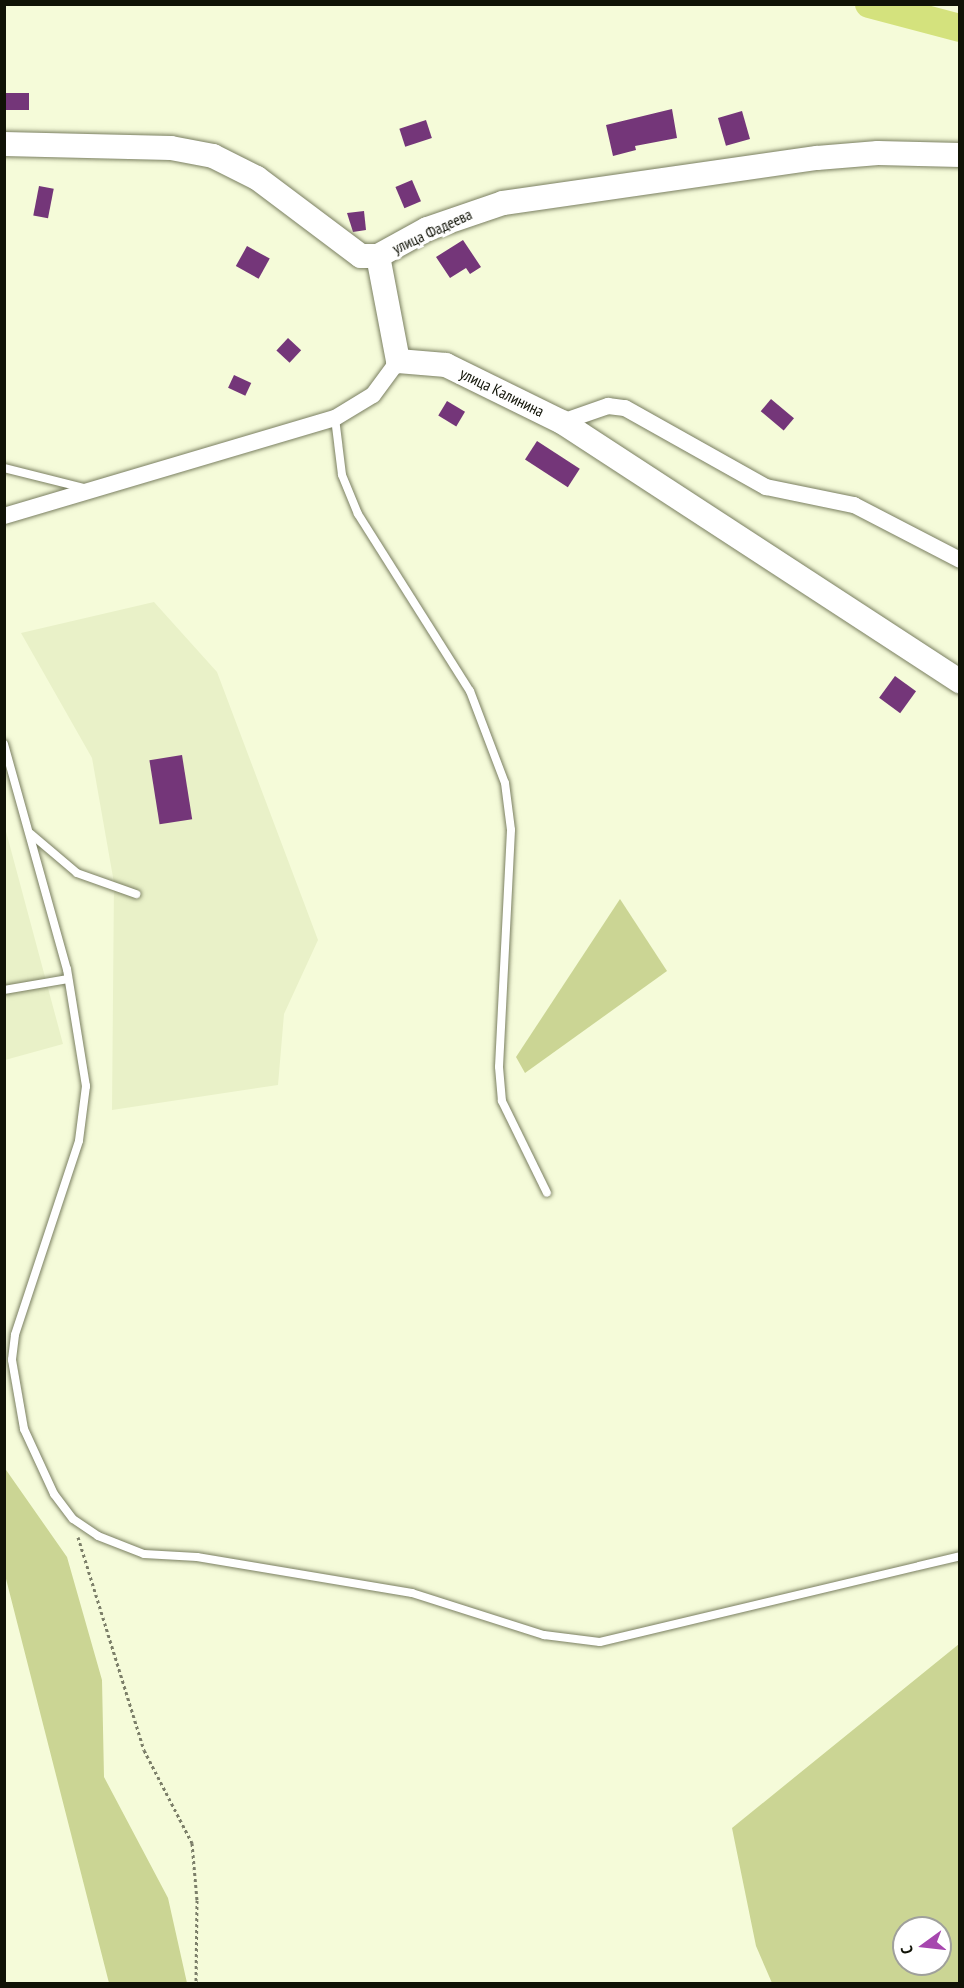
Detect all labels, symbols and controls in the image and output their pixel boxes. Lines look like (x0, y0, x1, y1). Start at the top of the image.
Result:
street label: улица Фадеева (389, 204, 475, 258)
street label: улица Калинина (457, 363, 547, 421)
north arrow (892, 1916, 952, 1976)
text: С (896, 1944, 917, 1956)

